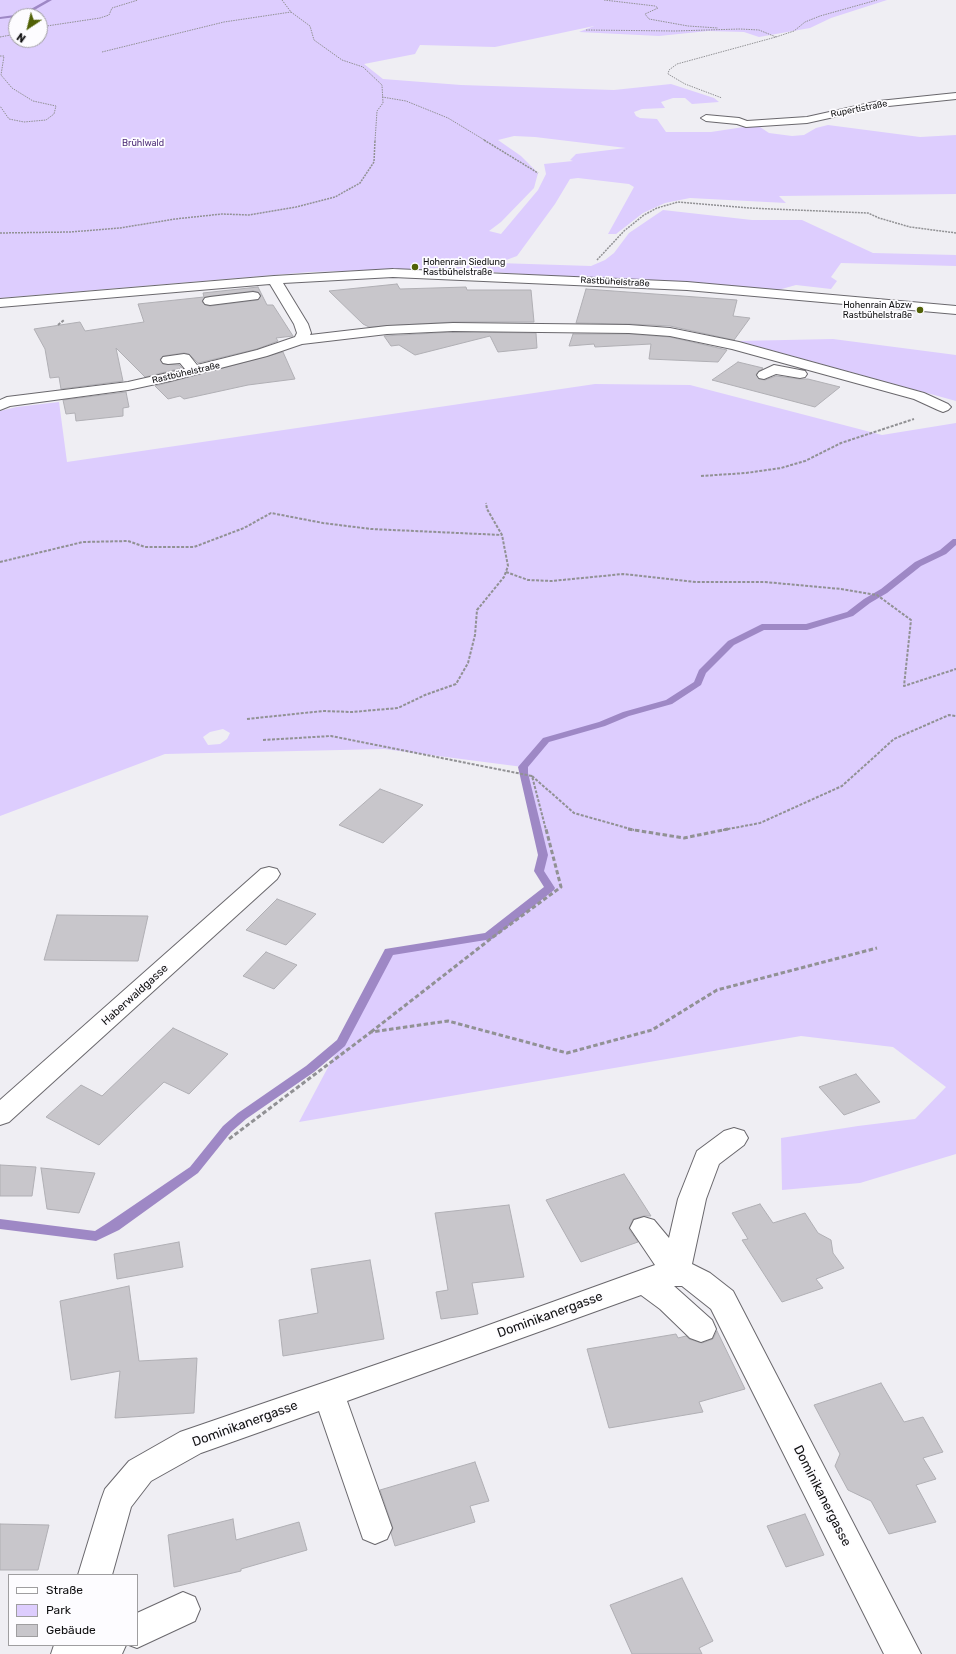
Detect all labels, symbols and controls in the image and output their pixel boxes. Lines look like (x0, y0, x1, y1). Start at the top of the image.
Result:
north arrow (8, 8, 48, 48)
text: N (14, 30, 28, 45)
street label: Rupertistraße (830, 98, 888, 120)
park label: Brühlwald (122, 138, 164, 148)
place label: Hohenrain Siedlung Rastbühelstraße (423, 257, 505, 278)
marker: Hohenrain Siedlung Rastbühelstraße (410, 262, 420, 272)
street label: Rastbühelstraße (580, 275, 650, 289)
place label: Hohenrain Abzw Rastbühelstraße (843, 300, 912, 321)
marker: Hohenrain Abzw Rastbühelstraße (915, 305, 925, 315)
street label: Rastbühelstraße (151, 360, 221, 386)
street label: Haberwaldgasse (99, 962, 171, 1028)
street label: Dominikanergasse (495, 1289, 605, 1341)
street label: Dominikanergasse (190, 1398, 300, 1450)
street label: Dominikanergasse (790, 1443, 854, 1549)
legend (8, 1574, 138, 1646)
text: Straße (46, 1583, 83, 1597)
text: Park (46, 1603, 71, 1617)
text: Gebäude (46, 1623, 96, 1637)

